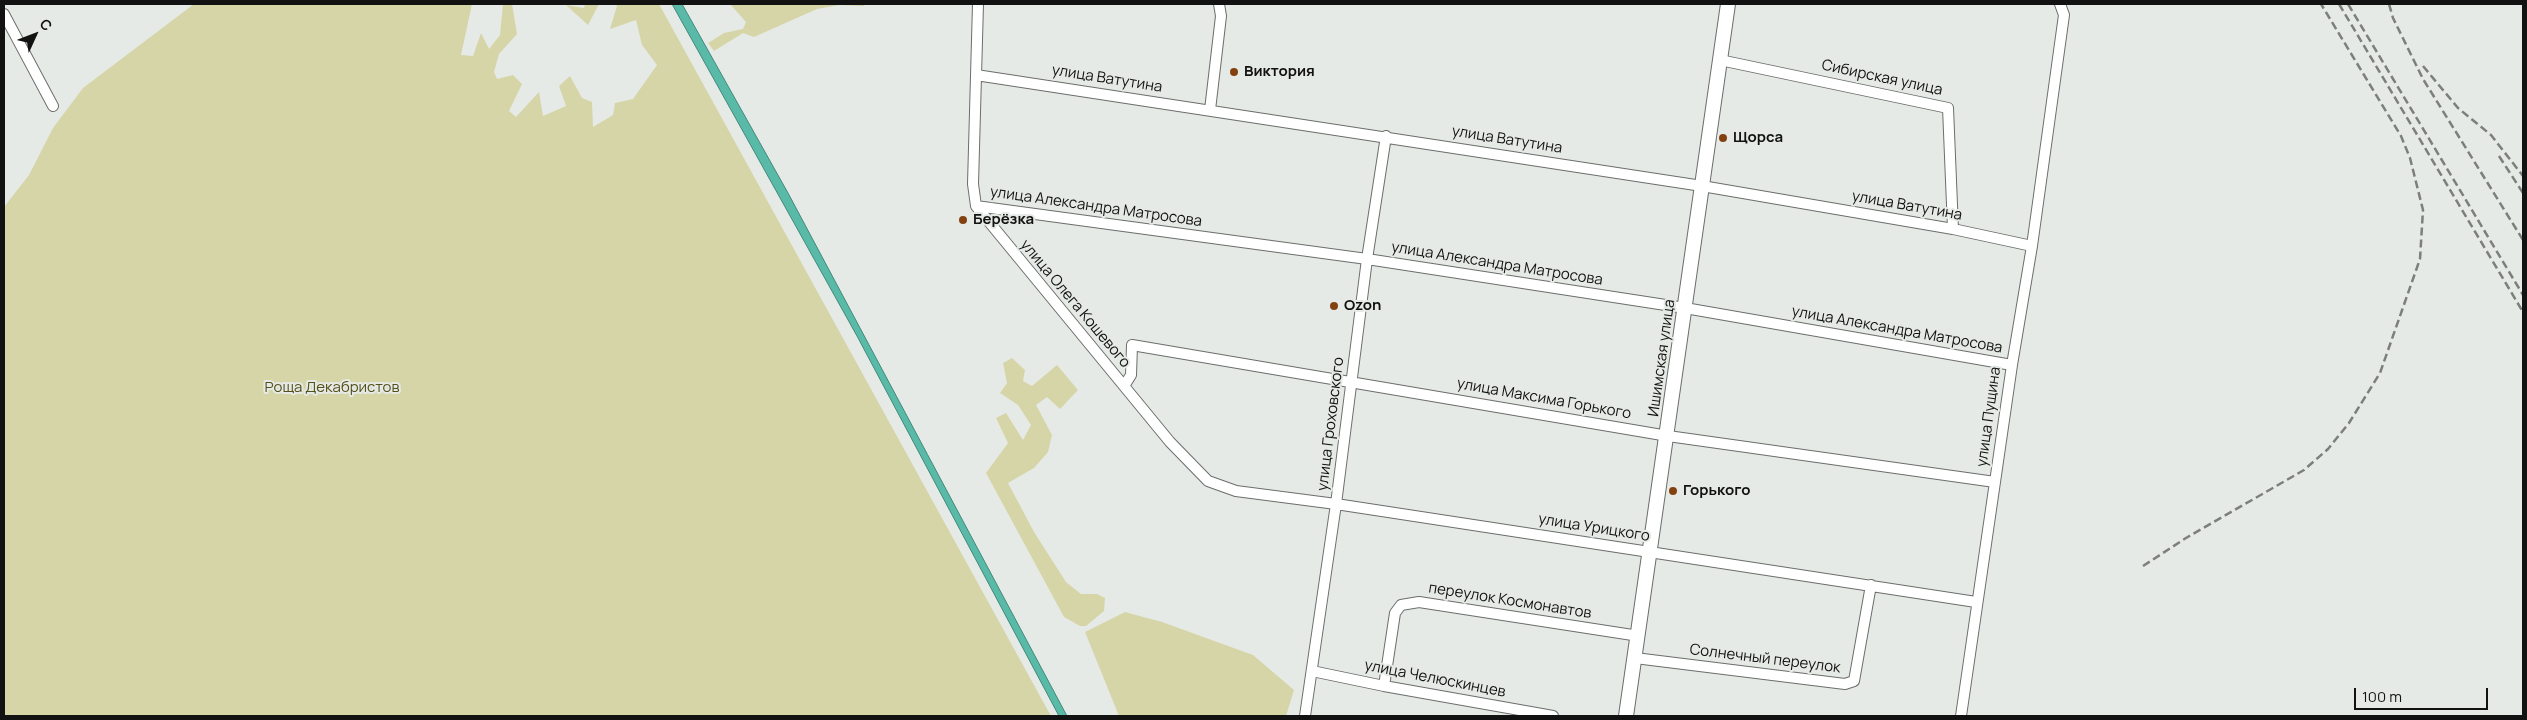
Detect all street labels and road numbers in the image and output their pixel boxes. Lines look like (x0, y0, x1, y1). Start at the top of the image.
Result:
street label: Сибирская улица (1820, 56, 1944, 100)
street label: улица Ватутина (1050, 61, 1164, 97)
street label: улица Ватутина (1450, 122, 1564, 158)
street label: улица Александра Матросова (989, 183, 1203, 231)
street label: улица Ватутина (1850, 187, 1964, 225)
street label: улица Олега Кошевого (1016, 236, 1134, 372)
street label: улица Александра Матросова (1390, 238, 1604, 290)
street label: Ишимская улица (1645, 298, 1679, 418)
street label: улица Александра Матросова (1790, 303, 2004, 357)
street label: улица Гроховского (1314, 356, 1348, 492)
street label: улица Пущина (1973, 366, 2005, 468)
street label: улица Максима Горького (1456, 375, 1632, 423)
street label: улица Урицкого (1537, 510, 1651, 546)
street label: переулок Космонавтов (1427, 579, 1593, 623)
street label: Солнечный переулок (1689, 641, 1841, 677)
street label: улица Челюскинцев (1363, 656, 1507, 702)

